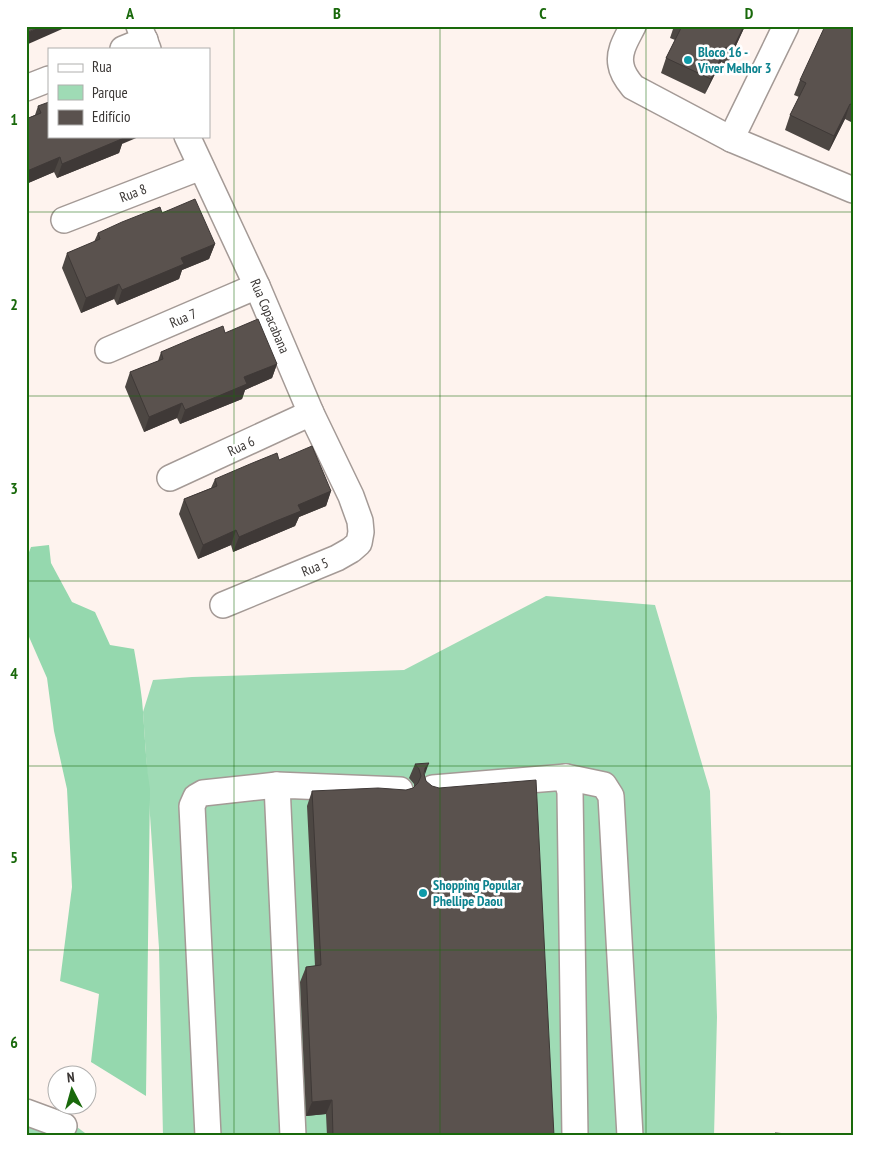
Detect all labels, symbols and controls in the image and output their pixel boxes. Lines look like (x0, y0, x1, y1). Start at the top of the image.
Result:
text: A (125, 3, 135, 23)
text: B (333, 3, 341, 23)
text: C (539, 3, 547, 23)
text: D (745, 3, 754, 23)
place label: Bloco 16 - Viver Melhor 3 (697, 43, 772, 77)
legend (48, 48, 210, 138)
marker: Bloco 16 - Viver Melhor 3 (682, 54, 694, 66)
text: Rua (92, 57, 112, 76)
text: Parque (92, 83, 128, 102)
text: Edifício (92, 107, 130, 126)
text: 1 (10, 109, 18, 129)
street label: Rua 8 (117, 180, 149, 206)
street label: Rua Copacabana (246, 276, 294, 356)
text: 2 (10, 294, 18, 314)
street label: Rua 7 (167, 304, 199, 332)
street label: Rua 6 (225, 432, 257, 460)
text: 3 (10, 478, 18, 498)
street label: Rua 5 (299, 553, 331, 581)
text: 4 (10, 663, 18, 683)
text: 5 (10, 847, 18, 867)
place label: Shopping Popular Phellipe Daou (433, 876, 522, 910)
marker: Shopping Popular Phellipe Daou (417, 887, 429, 899)
text: 6 (10, 1032, 18, 1052)
north arrow (48, 1064, 98, 1114)
text: N (66, 1068, 75, 1086)

